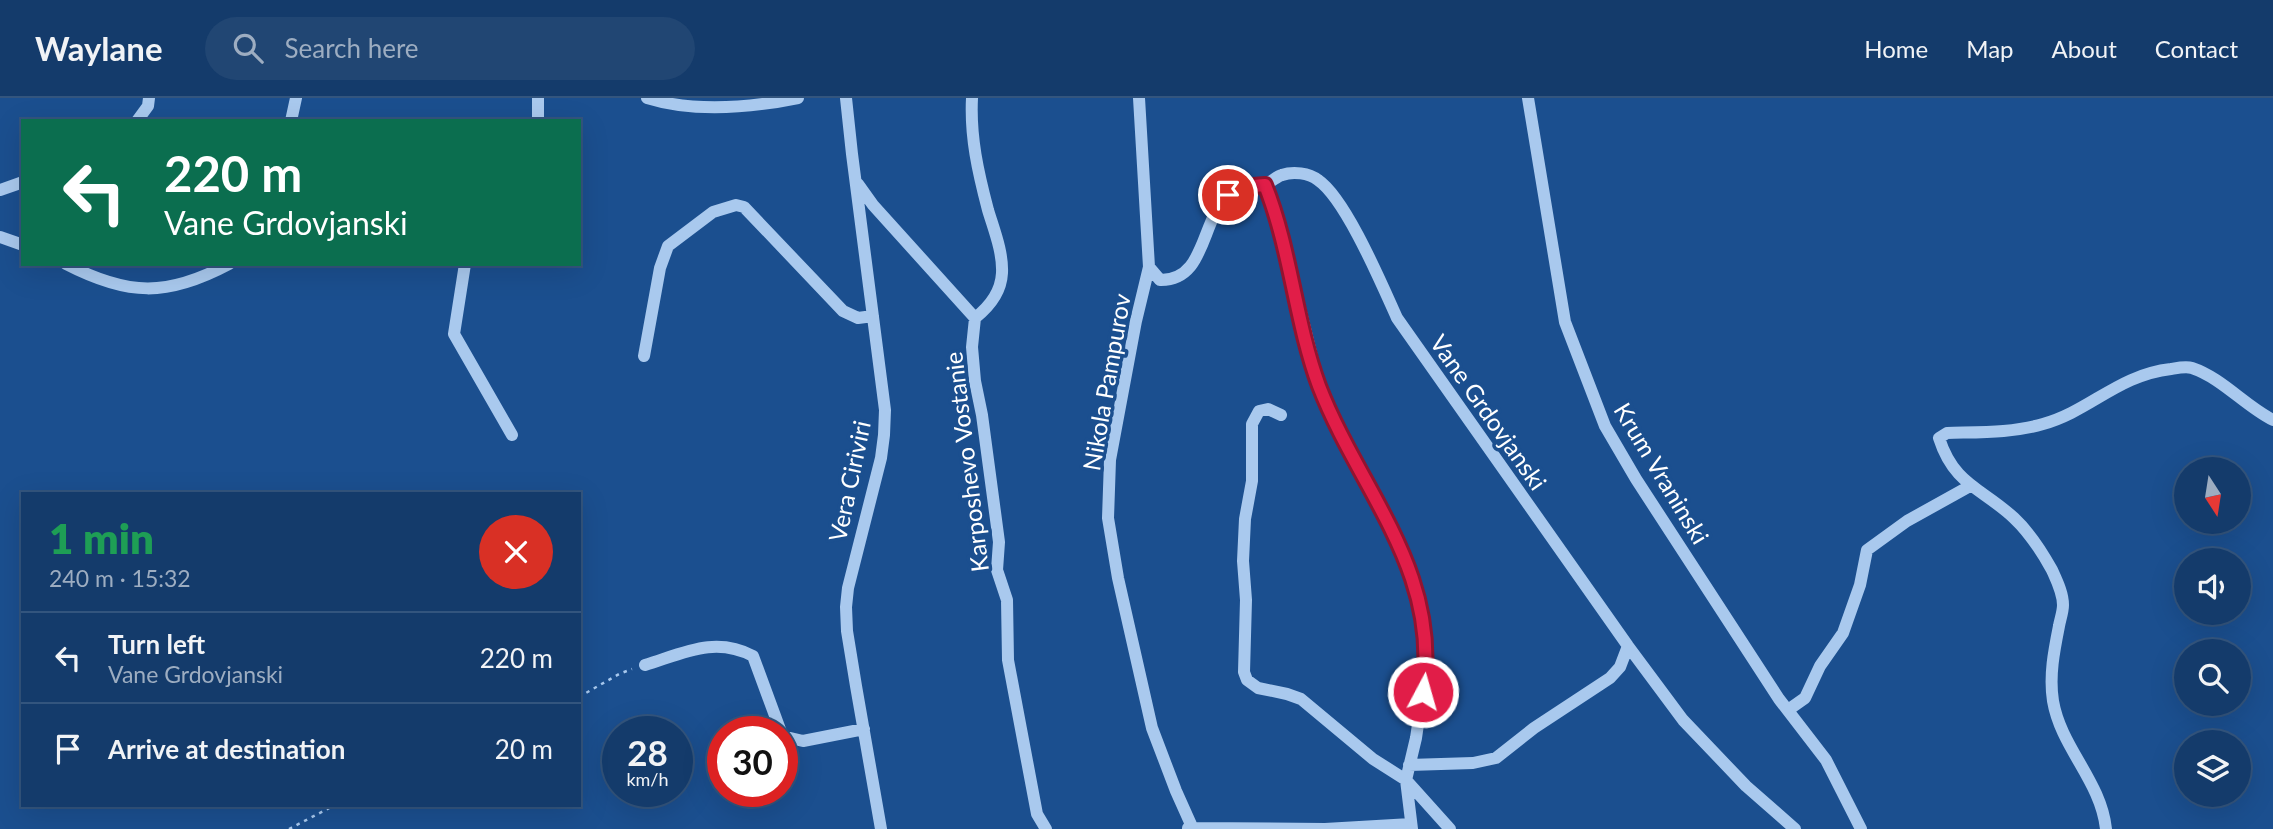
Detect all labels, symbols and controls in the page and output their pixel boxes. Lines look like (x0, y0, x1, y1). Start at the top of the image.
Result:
search box (205, 17, 695, 80)
text: Waylane (35, 28, 163, 68)
icon: search (229, 29, 267, 67)
text: Search here (285, 32, 419, 64)
text: Home (1864, 34, 1928, 63)
text: Map (1966, 34, 2014, 63)
text: About (2052, 34, 2117, 63)
text: Contact (2155, 34, 2238, 63)
text: 220 m (164, 144, 302, 202)
icon: left (49, 147, 140, 238)
pin (1198, 165, 1258, 225)
icon: arrive (1209, 176, 1247, 214)
text: Vane Grdovjanski (164, 203, 408, 242)
street label: Nikola Pampurov (1076, 291, 1136, 473)
street label: Vane Grdovjanski (1425, 329, 1553, 495)
street label: Karposhevo Vostanie (938, 350, 994, 574)
street label: Krum Vraninski (1609, 397, 1715, 549)
street label: Vera Ciriviri (822, 418, 876, 544)
north arrow (2174, 457, 2250, 534)
map controls (2174, 457, 2251, 807)
text: 1 min (49, 513, 154, 563)
button: close (479, 515, 553, 589)
button: sound (2174, 548, 2251, 625)
text: 240 m · 15:32 (49, 564, 191, 592)
text: Turn left (108, 628, 205, 660)
icon: left (49, 639, 87, 677)
button: search (2174, 639, 2251, 716)
text: 220 m (480, 642, 553, 674)
position arrow (1386, 655, 1460, 729)
text: Vane Grdovjanski (108, 660, 283, 688)
speed limit sign: 30 (707, 716, 798, 807)
icon: arrive (49, 730, 87, 768)
button: layers (2174, 730, 2251, 807)
text: 28 (627, 731, 668, 773)
text: Arrive at destination (108, 733, 345, 765)
text: 20 m (495, 733, 553, 765)
text: km/h (626, 768, 669, 790)

